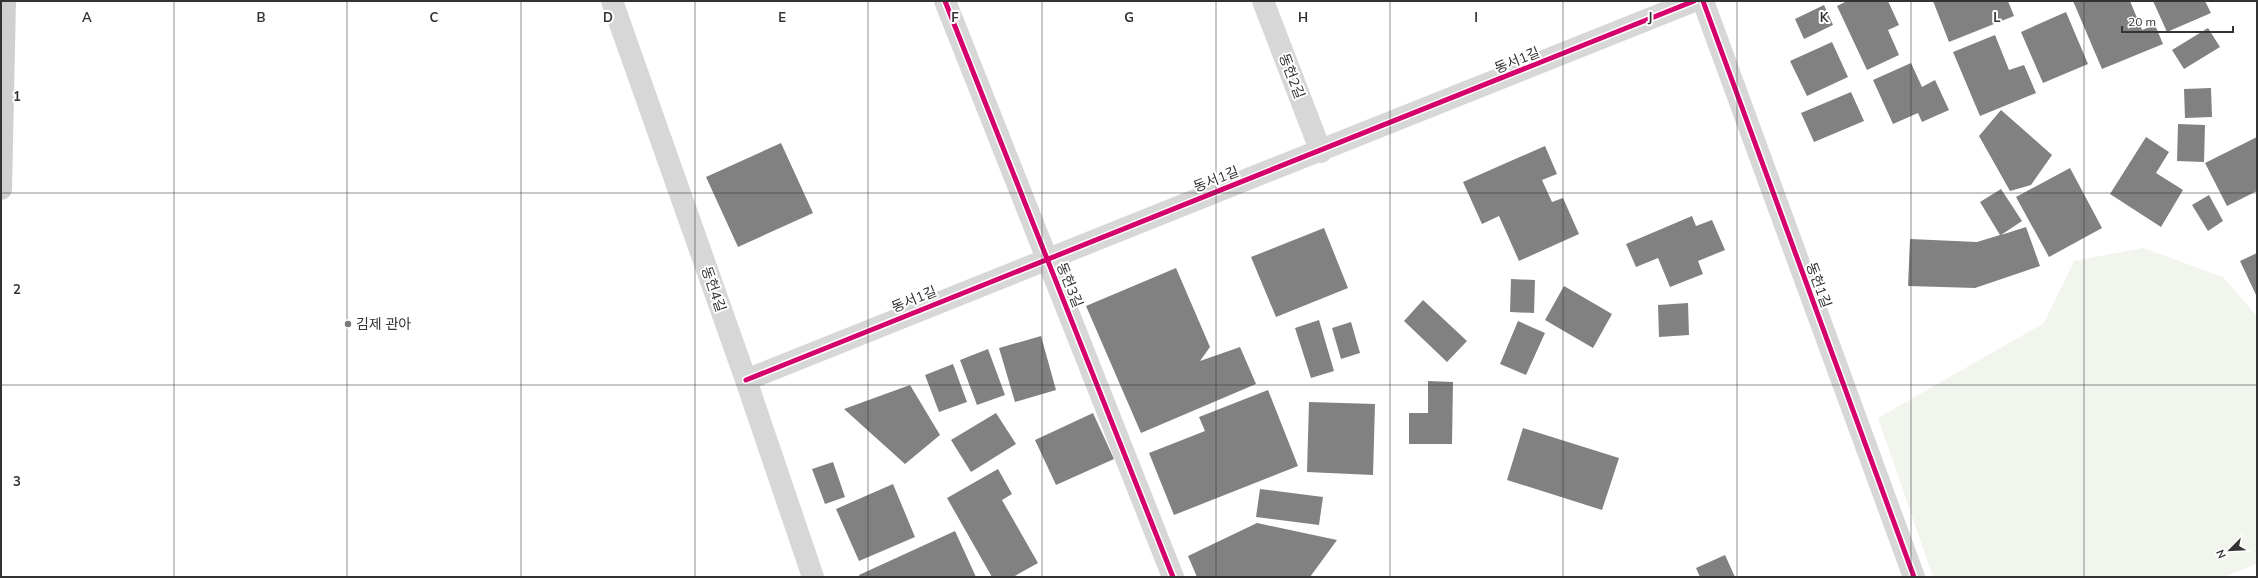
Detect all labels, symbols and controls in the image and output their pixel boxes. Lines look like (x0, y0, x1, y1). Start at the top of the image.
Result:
scale bar (2122, 8, 2233, 34)
text: A (82, 9, 92, 25)
text: B (257, 9, 266, 25)
text: C (430, 9, 439, 25)
text: D (603, 9, 613, 25)
text: E (778, 9, 786, 25)
text: F (951, 9, 959, 25)
text: G (1124, 9, 1134, 25)
text: H (1298, 9, 1308, 25)
text: I (1474, 9, 1478, 25)
text: J (1648, 9, 1652, 25)
text: K (1820, 9, 1830, 25)
text: L (1993, 9, 2001, 25)
text: 20 m (2128, 14, 2156, 29)
street label: 동서1길 (1492, 43, 1542, 77)
street label: 동헌2길 (1275, 51, 1309, 101)
text: 1 (13, 88, 21, 104)
street label: 동서1길 (1191, 162, 1241, 196)
street label: 동헌3길 (1053, 260, 1087, 310)
street label: 동헌1길 (1802, 260, 1836, 310)
street label: 동헌4길 (698, 264, 730, 314)
text: 2 (13, 281, 21, 297)
street label: 동서1길 (889, 282, 939, 316)
place label: 김제 관아 (356, 315, 411, 333)
marker: 김제 관아 (343, 319, 353, 329)
text: 3 (13, 473, 21, 489)
north arrow (2210, 530, 2250, 570)
text: N (2213, 547, 2229, 561)

